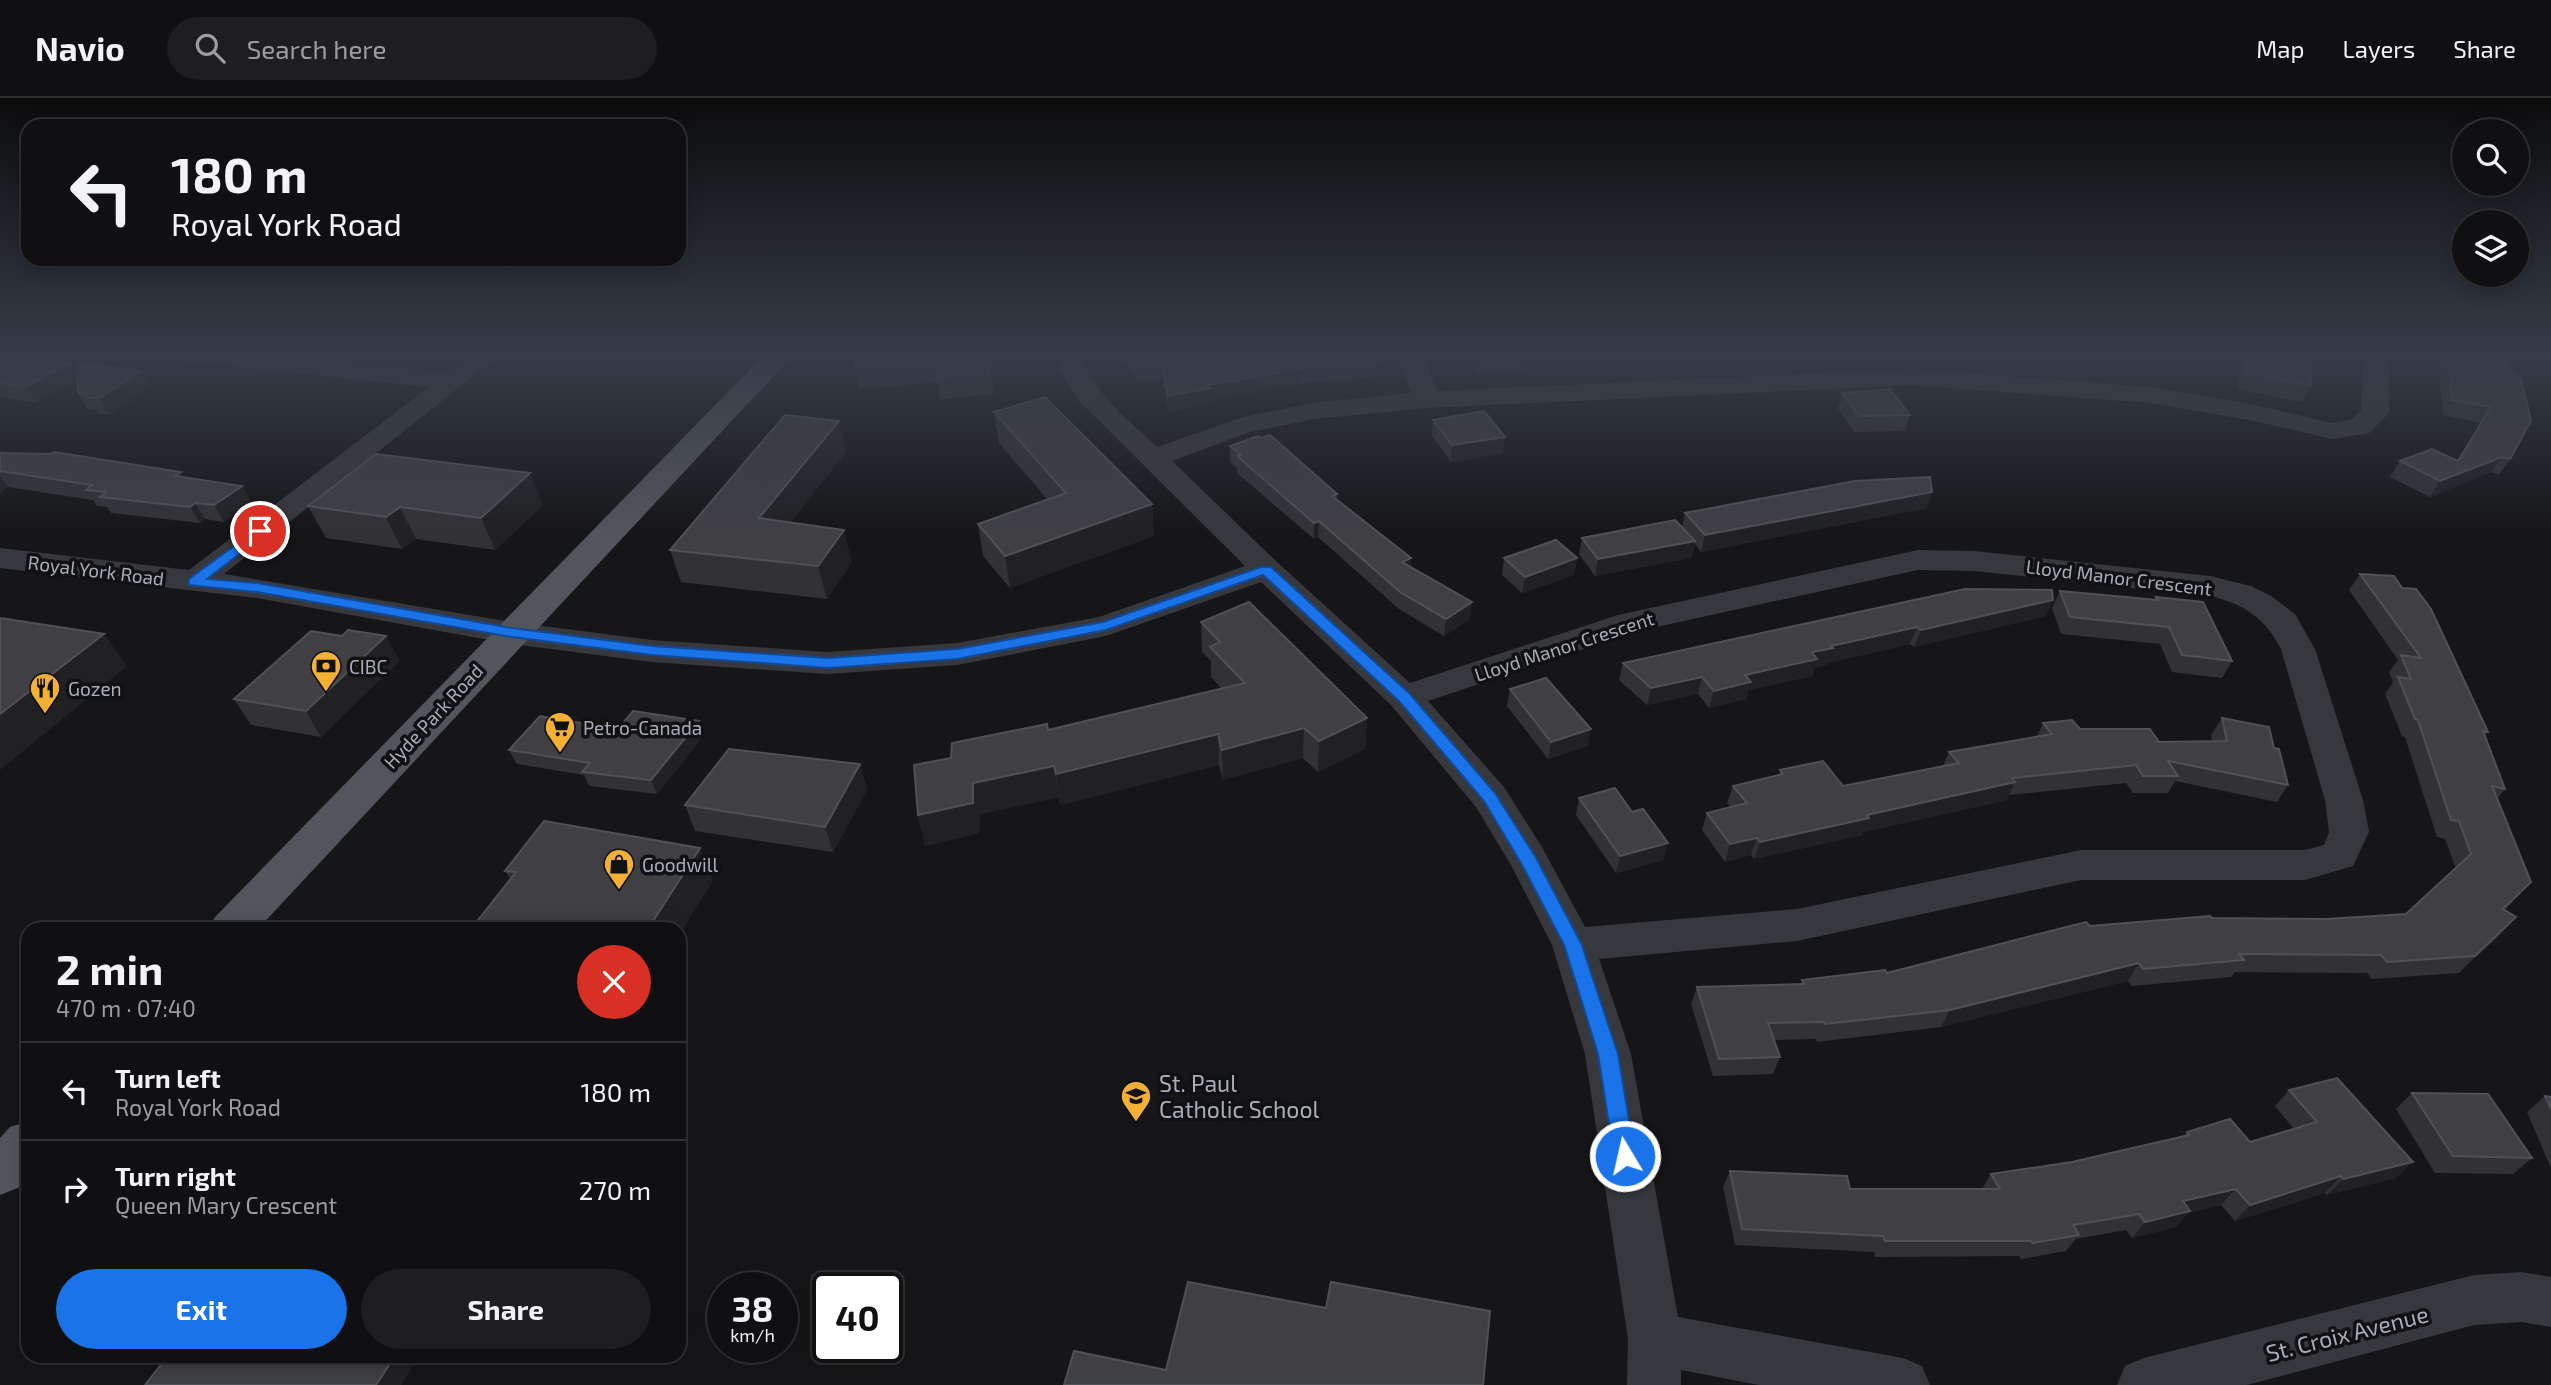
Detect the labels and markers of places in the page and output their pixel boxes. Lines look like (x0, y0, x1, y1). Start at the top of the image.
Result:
pin (230, 501, 290, 561)
bank icon: CIBC (309, 649, 343, 693)
place label: CIBC (349, 655, 388, 678)
restaurant icon: Gozen (28, 671, 62, 715)
place label: Gozen (68, 677, 122, 700)
supermarket icon: Petro-Canada (543, 710, 577, 754)
place label: Petro-Canada (583, 716, 702, 739)
shop icon: Goodwill (602, 847, 636, 891)
place label: Goodwill (642, 853, 718, 876)
place label: St. Paul Catholic School (1159, 1069, 1319, 1123)
school or university icon: St. Paul Catholic School (1119, 1079, 1153, 1123)

